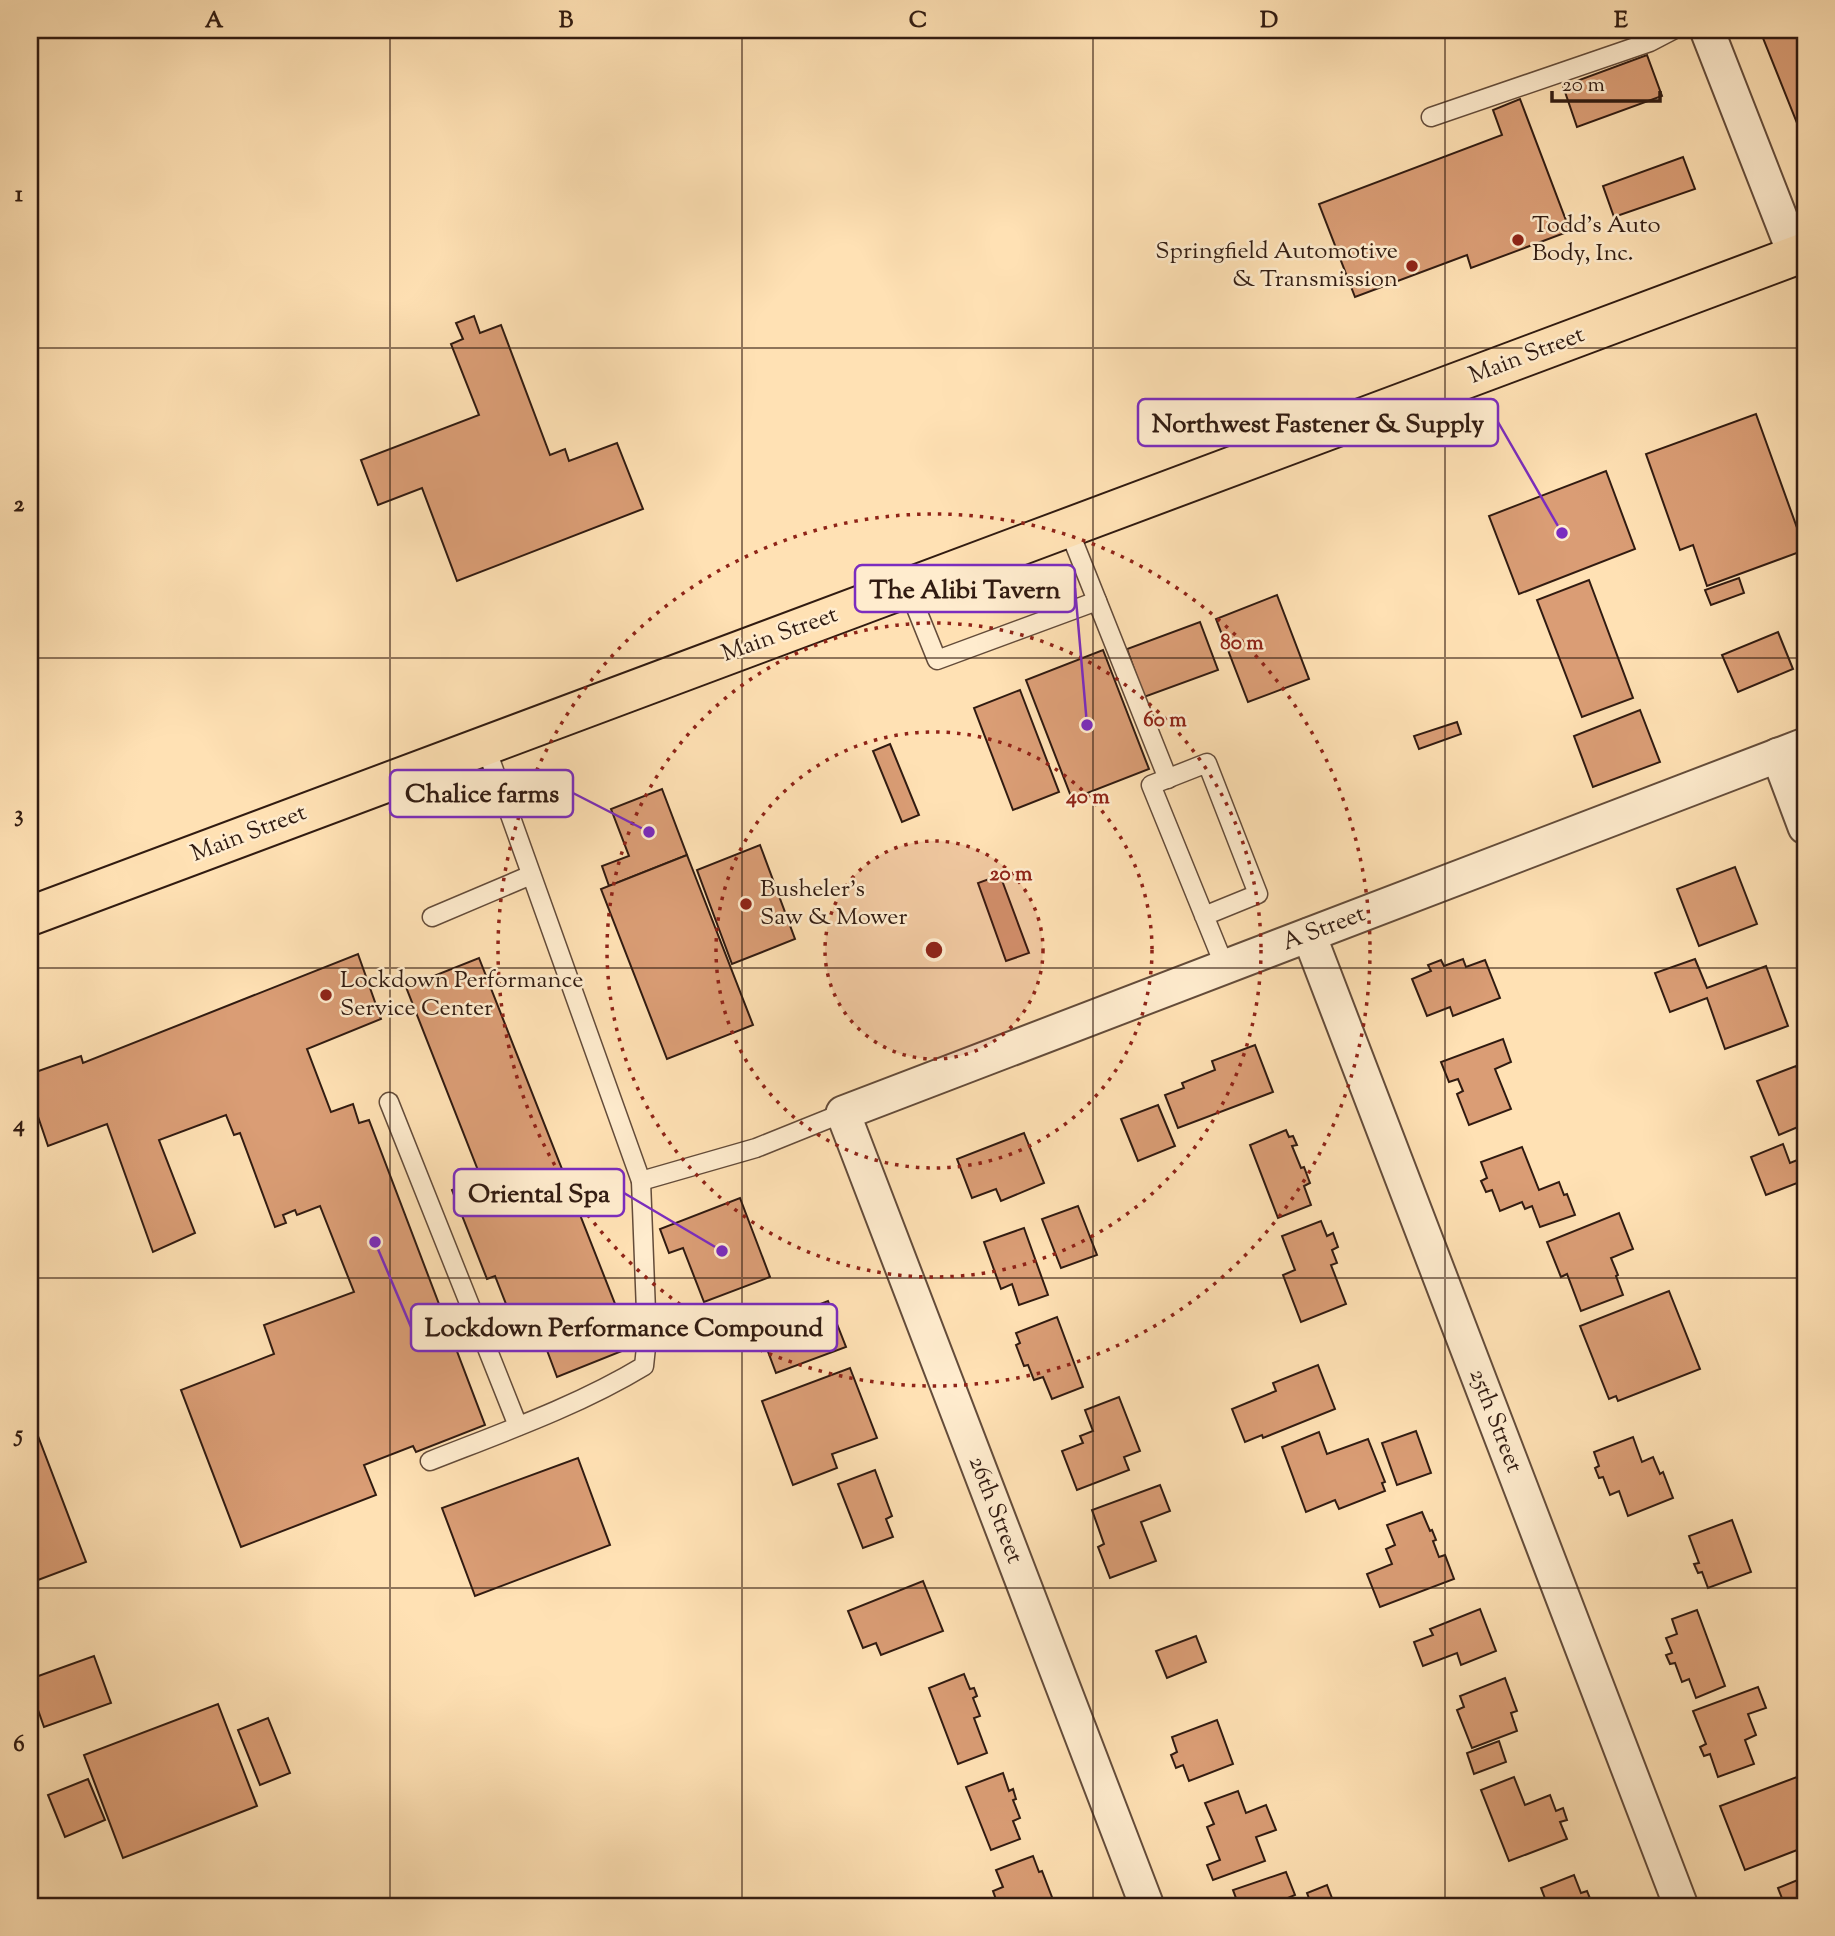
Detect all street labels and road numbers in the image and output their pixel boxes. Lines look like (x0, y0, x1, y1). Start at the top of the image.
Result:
street label: Main Street (1464, 318, 1590, 394)
street label: Main Street (717, 598, 843, 672)
street label: Main Street (186, 796, 312, 872)
street label: A Street (1277, 898, 1371, 960)
street label: 25th Street (1460, 1364, 1530, 1478)
street label: 26th Street (959, 1451, 1031, 1569)

